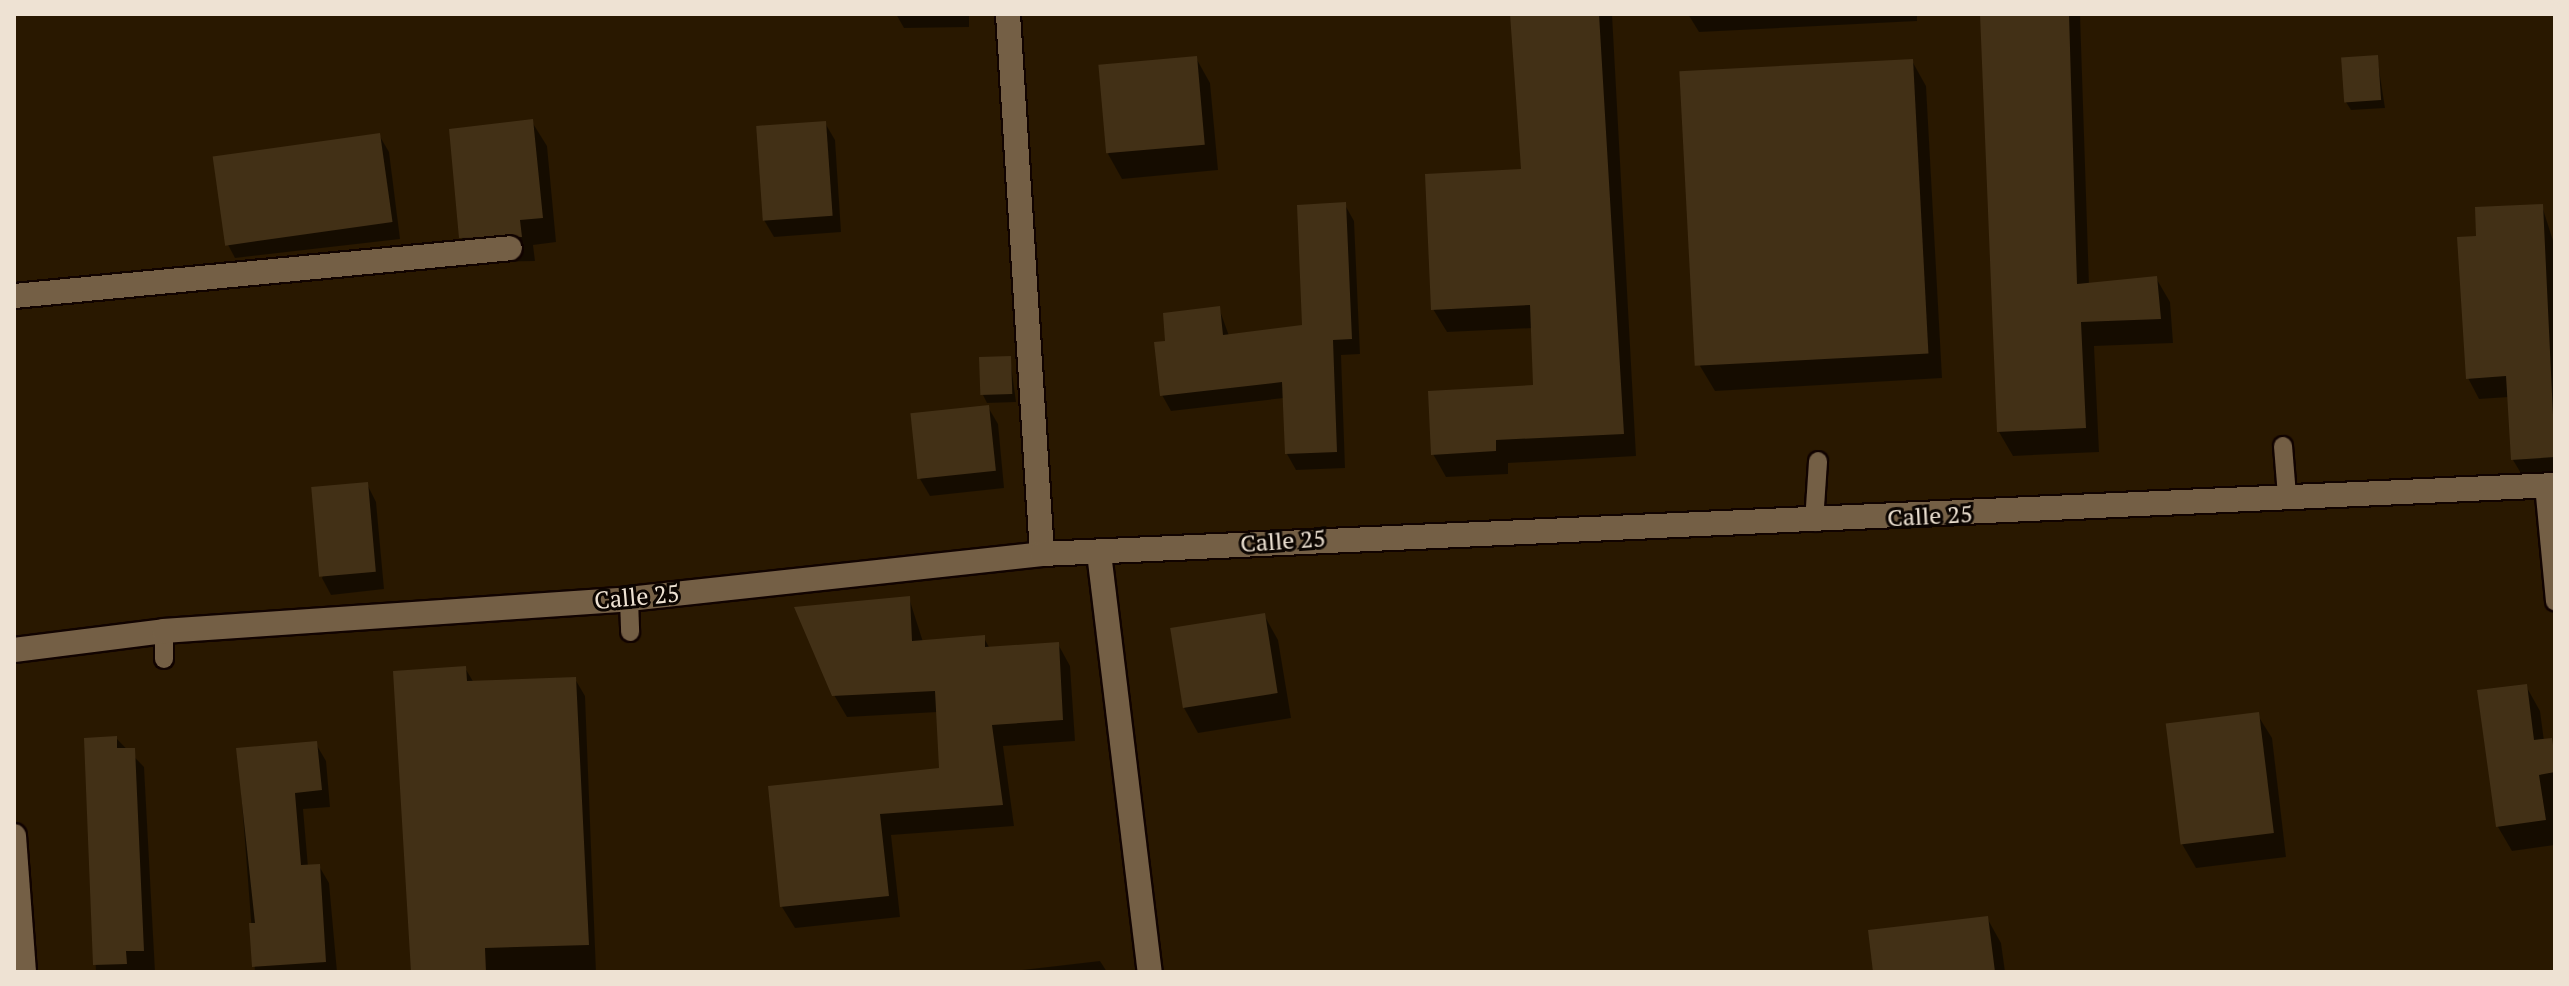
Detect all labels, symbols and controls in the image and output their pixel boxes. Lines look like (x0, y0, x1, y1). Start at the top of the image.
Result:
street label: Calle 25 (1887, 499, 1973, 533)
street label: Calle 25 (1239, 524, 1327, 558)
street label: Calle 25 (593, 579, 681, 615)

